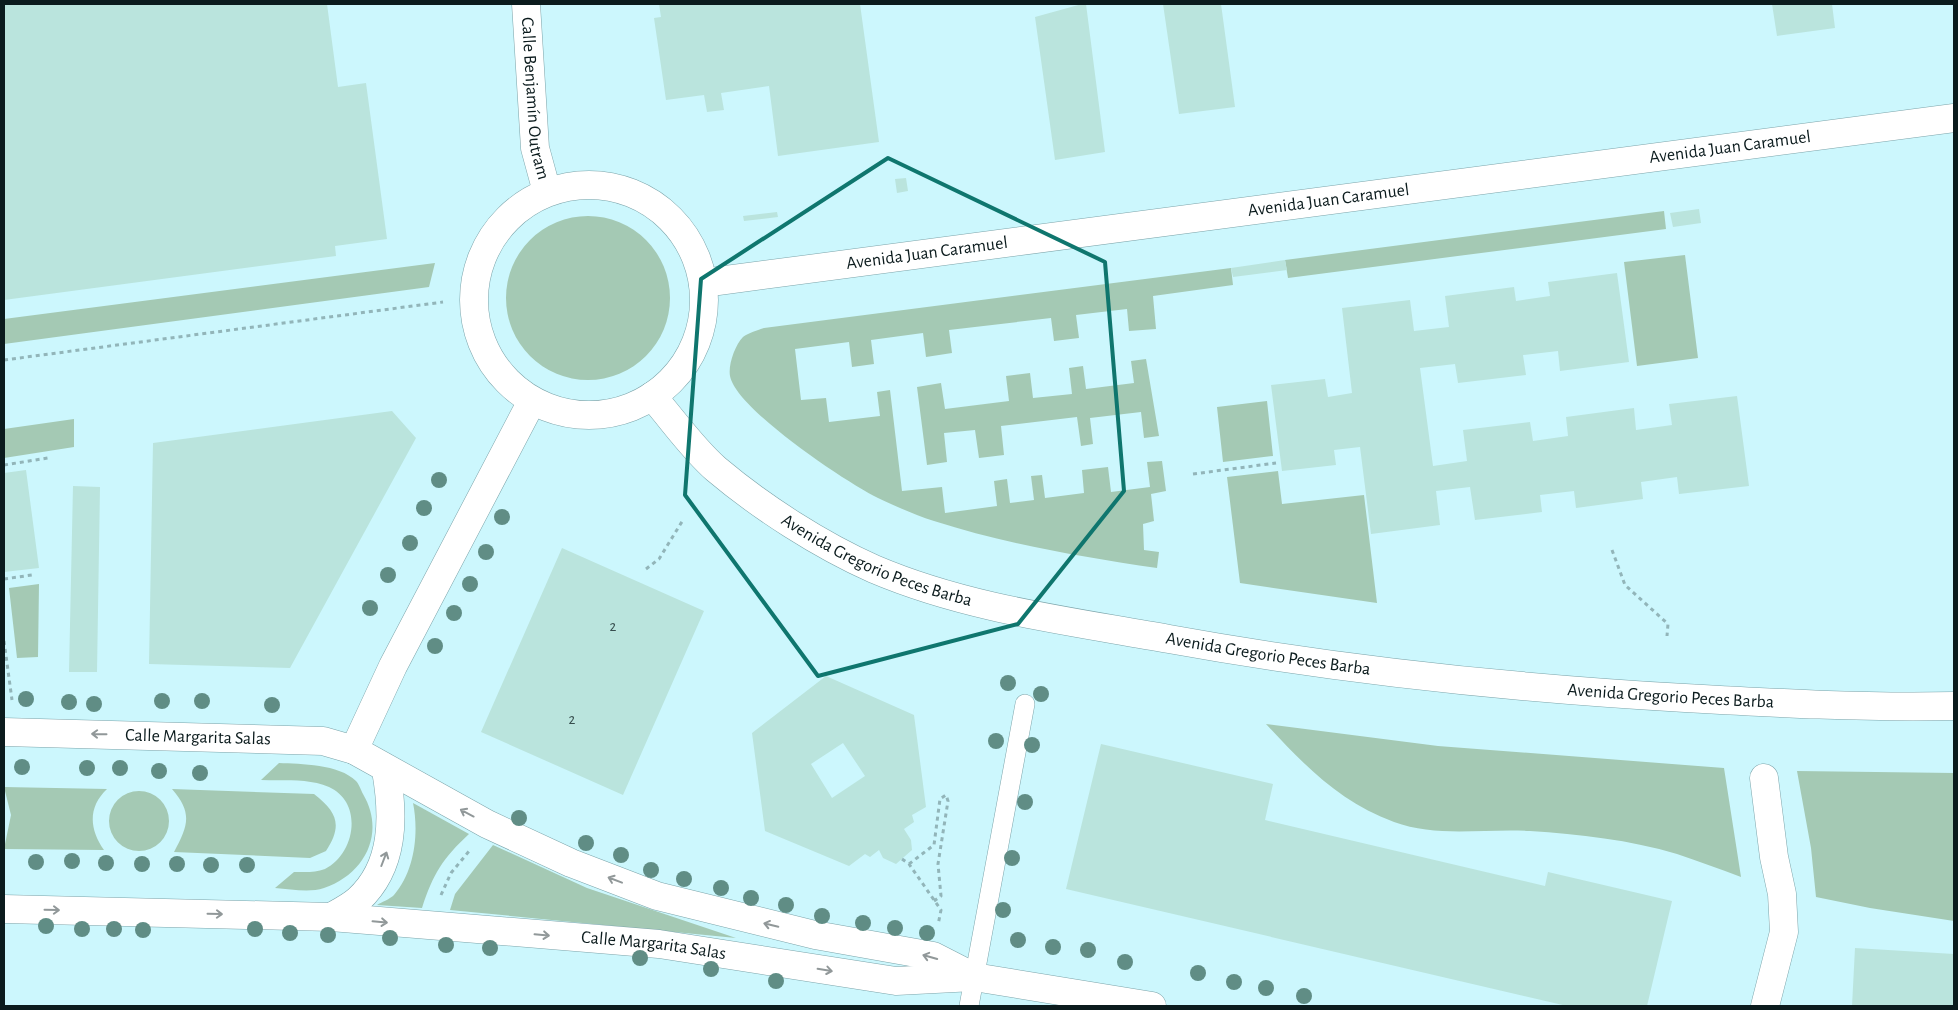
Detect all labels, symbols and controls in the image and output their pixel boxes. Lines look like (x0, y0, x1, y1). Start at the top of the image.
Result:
street label: Calle Benjamín Outram (518, 17, 552, 182)
street label: Avenida Juan Caramuel (1648, 128, 1812, 167)
street label: Avenida Juan Caramuel (1247, 181, 1410, 220)
street label: Avenida Juan Caramuel (845, 234, 1009, 273)
street label: Avenida Gregorio Peces Barba (778, 511, 974, 610)
house number: 2 (610, 619, 617, 634)
street label: Avenida Gregorio Peces Barba (1164, 630, 1372, 679)
street label: Avenida Gregorio Peces Barba (1567, 681, 1774, 712)
house number: 2 (569, 712, 576, 727)
street label: Calle Margarita Salas (125, 726, 271, 749)
one-way arrow (91, 729, 108, 739)
one-way arrow (460, 808, 475, 818)
one-way arrow (380, 852, 389, 867)
one-way arrow (608, 875, 623, 884)
one-way arrow (44, 906, 60, 915)
one-way arrow (206, 909, 223, 919)
one-way arrow (372, 917, 388, 926)
one-way arrow (764, 920, 780, 929)
street label: Calle Margarita Salas (581, 929, 727, 963)
one-way arrow (534, 930, 550, 939)
one-way arrow (923, 951, 939, 961)
one-way arrow (816, 965, 832, 975)

